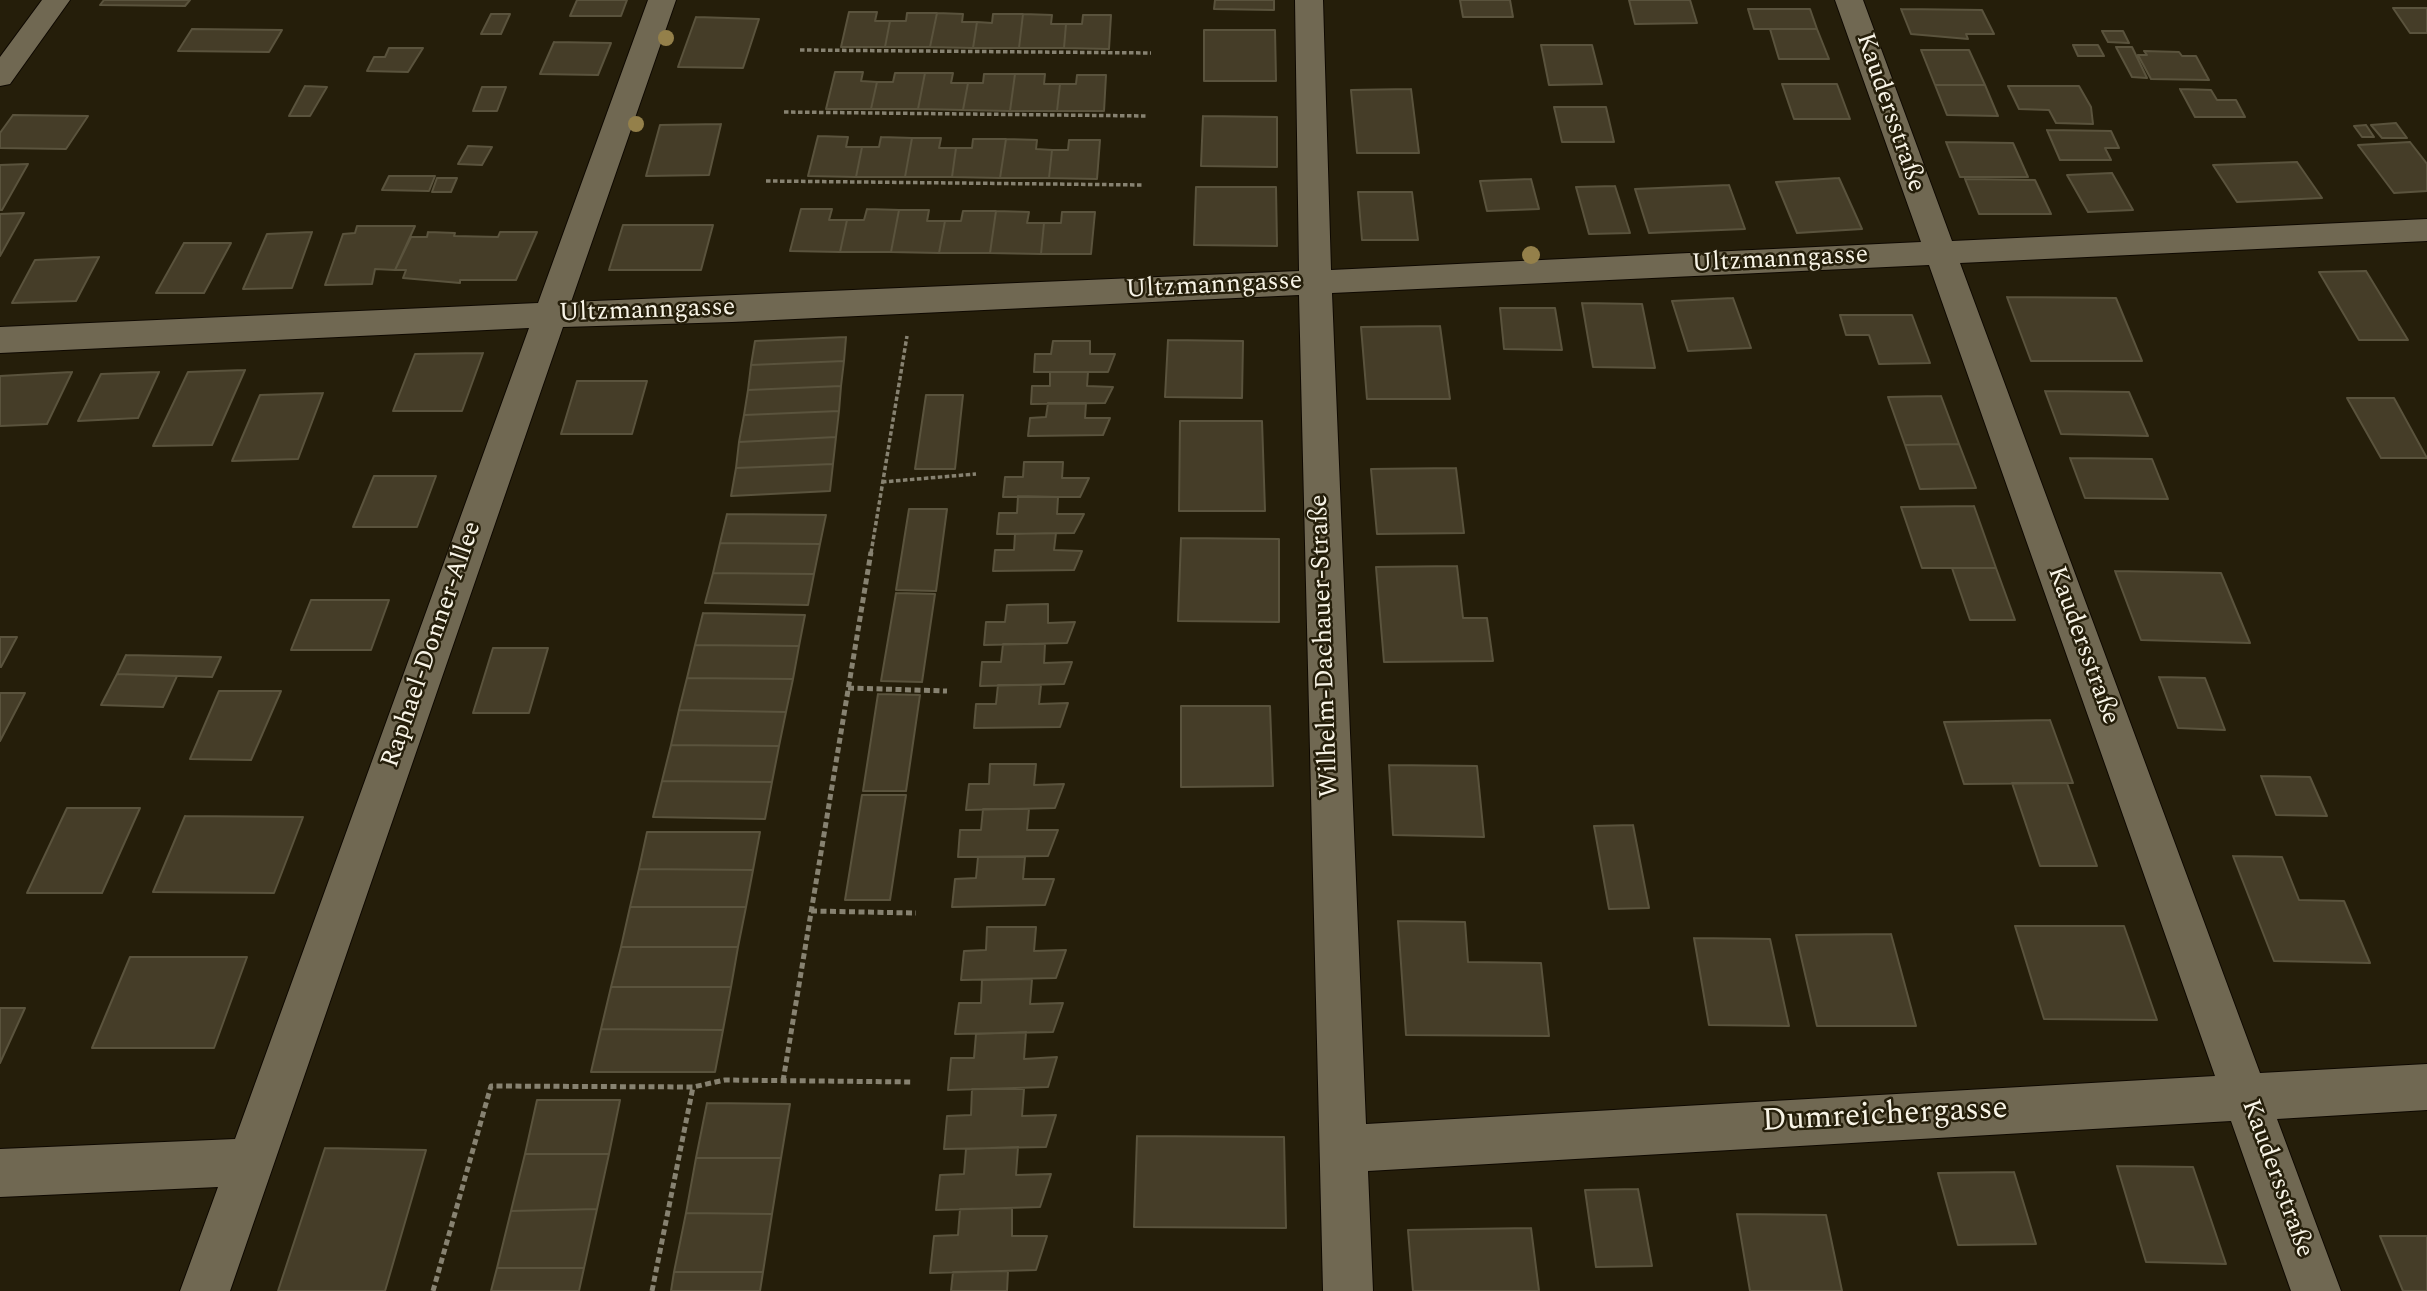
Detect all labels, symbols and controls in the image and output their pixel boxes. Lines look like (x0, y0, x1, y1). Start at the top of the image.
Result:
street label: Kaudersstraße (1847, 29, 1931, 197)
street label: Ultzmanngasse (1691, 241, 1869, 281)
street label: Ultzmanngasse (1125, 267, 1303, 307)
street label: Ultzmanngasse (558, 293, 736, 331)
street label: Wilhelm-Dachauer-Straße (1305, 494, 1347, 798)
street label: Raphael-Donner-Allee (376, 518, 490, 772)
street label: Kaudersstraße (2039, 563, 2125, 729)
street label: Dumreichergasse (1761, 1091, 2009, 1143)
street label: Kaudersstraße (2233, 1096, 2319, 1262)

